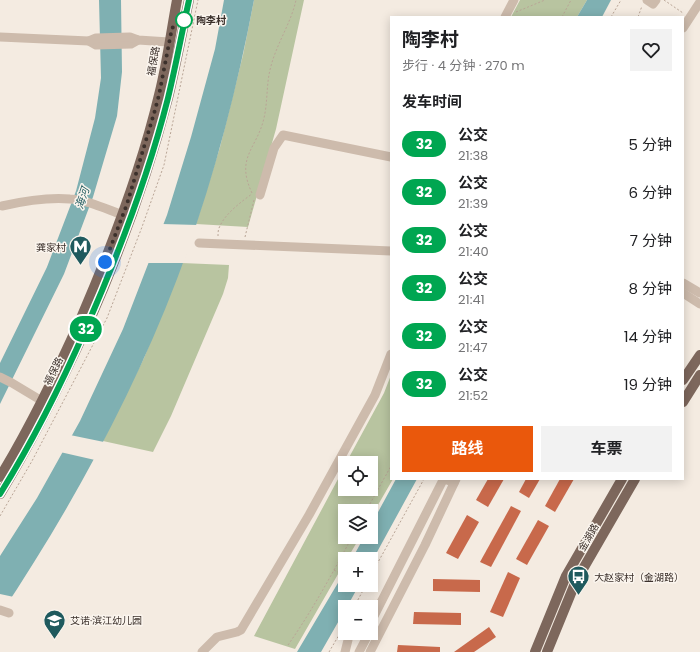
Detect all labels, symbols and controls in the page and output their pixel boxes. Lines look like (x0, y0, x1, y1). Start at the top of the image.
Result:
marker: 陶李村 (175, 11, 193, 29)
place label: 陶李村 (196, 13, 226, 28)
text: 陶李村 (402, 26, 459, 53)
button: heart (630, 29, 672, 71)
street label: 福保路 (144, 45, 163, 77)
text: 步行 · 4 分钟 · 270 m (402, 56, 525, 75)
text: 发车时间 (402, 91, 462, 112)
text: 公交 (458, 124, 488, 145)
text: 32 (416, 134, 432, 154)
text: 5 分钟 (629, 134, 672, 155)
text: 21:38 (458, 146, 488, 165)
text: 公交 (458, 172, 488, 193)
text: 32 (416, 182, 432, 202)
text: 6 分钟 (628, 182, 672, 203)
water label: 海河 (71, 183, 94, 211)
text: 21:39 (458, 194, 488, 213)
text: 公交 (458, 220, 488, 241)
text: 32 (416, 230, 432, 250)
text: 7 分钟 (630, 230, 672, 251)
metro station icon: 龚家村 (68, 234, 94, 267)
place label: 龚家村 (36, 240, 66, 255)
text: 21:40 (458, 242, 489, 261)
your location (95, 252, 115, 272)
text: 公交 (458, 268, 488, 289)
text: 32 (416, 278, 432, 298)
text: 8 分钟 (629, 278, 672, 299)
text: 21:41 (458, 290, 485, 309)
line badge: 32 (68, 316, 104, 342)
text: 公交 (458, 316, 488, 337)
text: 32 (78, 319, 94, 339)
text: 32 (416, 326, 432, 346)
text: 14 分钟 (624, 326, 672, 347)
text: 21:47 (458, 338, 488, 357)
street label: 福保路 (40, 354, 67, 388)
text: 公交 (458, 364, 488, 385)
text: 32 (416, 374, 432, 394)
text: 19 分钟 (624, 374, 672, 395)
text: 21:52 (458, 386, 488, 405)
button: 路线 (402, 426, 533, 472)
button: 车票 (541, 426, 672, 472)
map controls (338, 456, 378, 640)
button: locate (338, 456, 378, 496)
button: layers (338, 504, 378, 544)
street label: 金湖路 (574, 521, 602, 554)
button: + (338, 552, 378, 592)
bus stop icon: 大赵家村（金湖路） (565, 564, 591, 597)
place label: 大赵家村（金湖路） (594, 570, 684, 585)
button: − (338, 600, 378, 640)
school or university icon: 艾诺·滨江幼儿园 (41, 607, 67, 640)
place label: 艾诺·滨江幼儿园 (70, 613, 142, 628)

